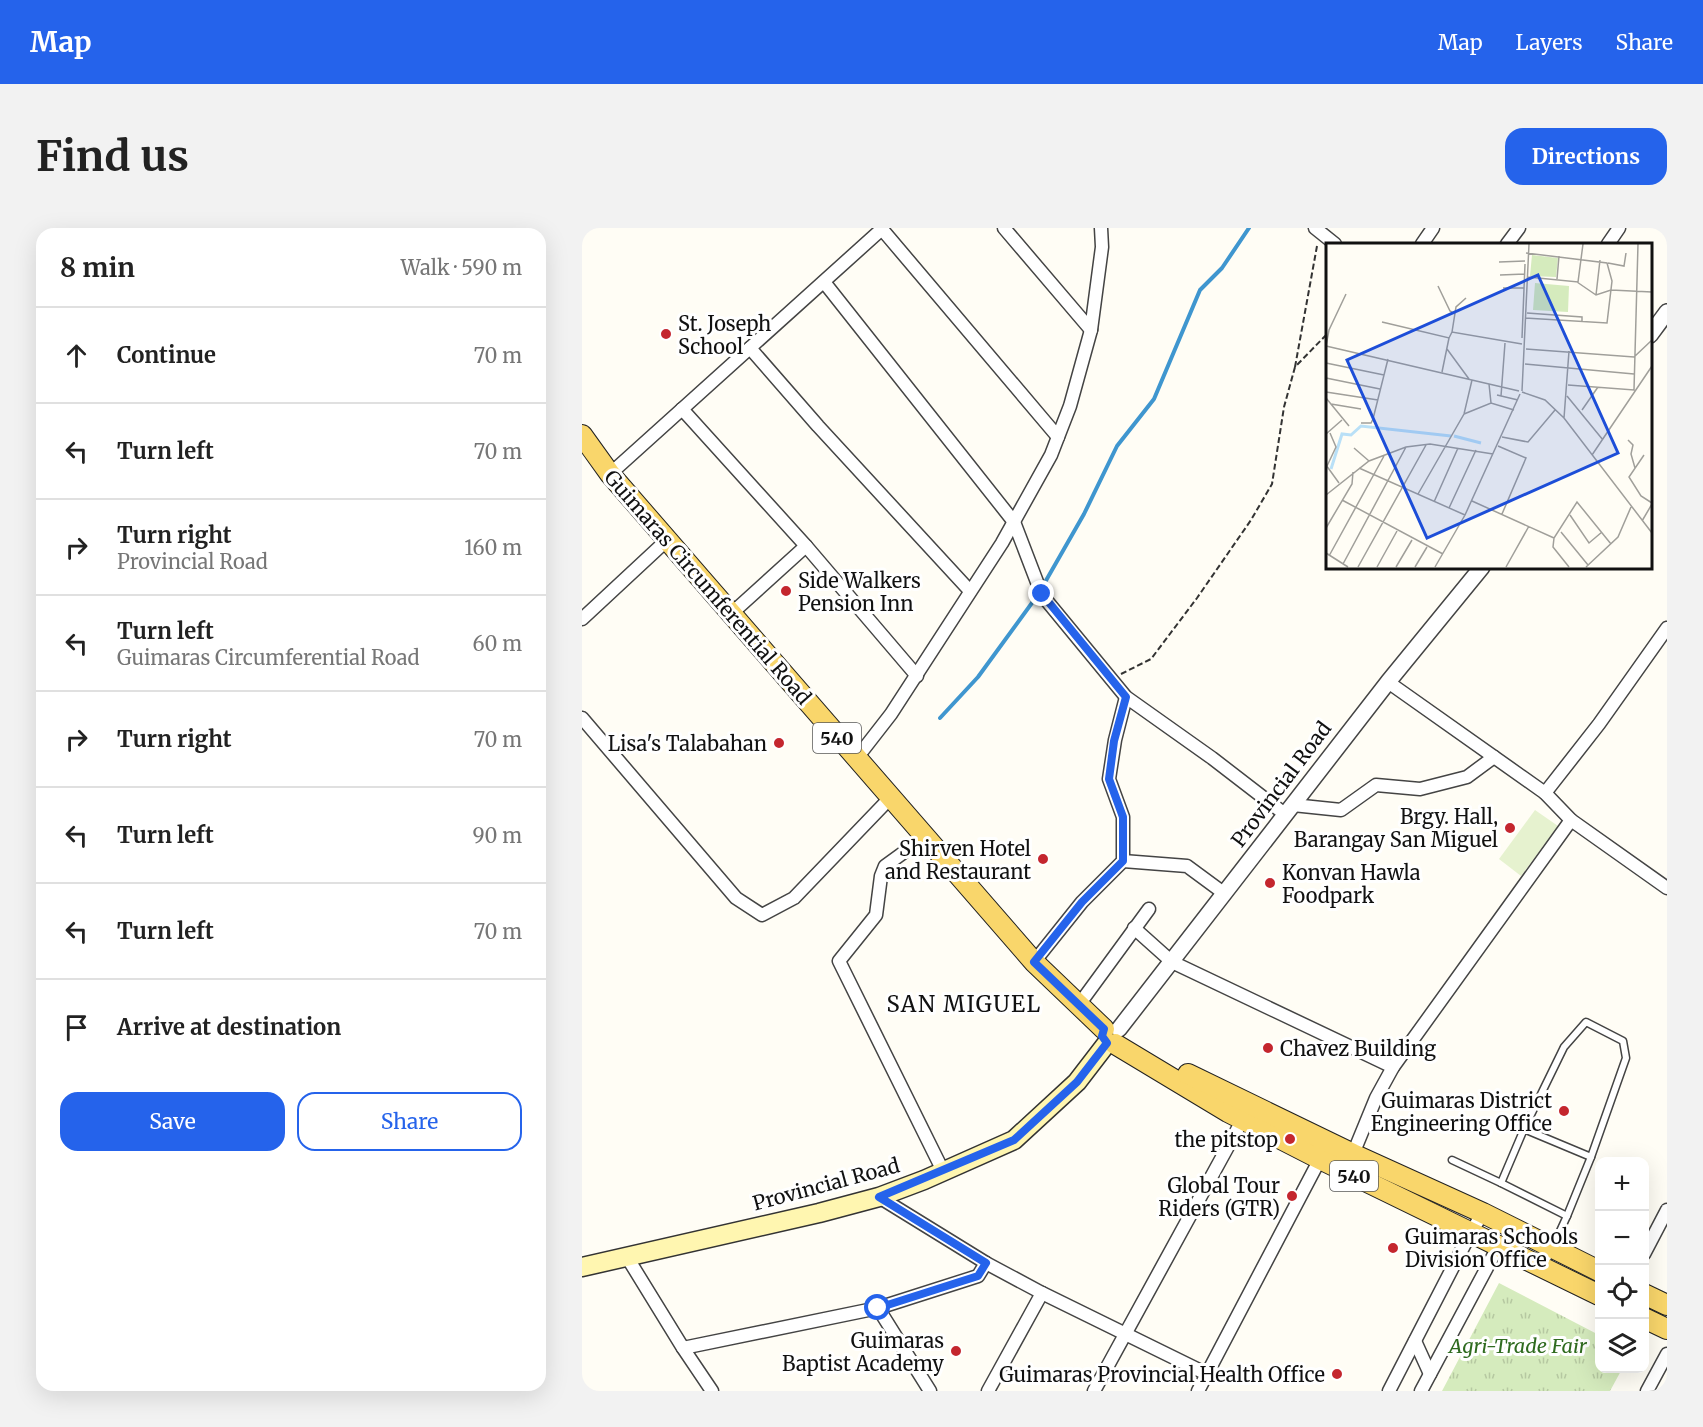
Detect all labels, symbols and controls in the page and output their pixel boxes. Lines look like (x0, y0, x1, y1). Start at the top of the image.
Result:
text: Map (30, 24, 92, 60)
text: Map (1438, 29, 1483, 56)
text: Layers (1516, 29, 1583, 56)
text: Share (1616, 29, 1673, 56)
button: Directions (1505, 128, 1667, 185)
text: Find us (36, 130, 189, 182)
inset map (1326, 243, 1652, 568)
text: 8 min (60, 251, 135, 284)
text: Walk · 590 m (401, 255, 522, 280)
place label: St. Joseph School (678, 311, 771, 359)
marker: St. Joseph School (659, 327, 673, 341)
icon: ahead (60, 339, 93, 372)
text: Continue (117, 341, 216, 369)
text: 70 m (474, 343, 522, 368)
icon: left (60, 435, 93, 468)
text: Turn left (117, 437, 214, 465)
text: 70 m (474, 439, 522, 464)
street label: Guimaras Circumferential Road (599, 465, 817, 709)
text: Turn right (117, 521, 231, 549)
icon: right (60, 531, 93, 564)
text: 160 m (464, 535, 522, 560)
text: Provincial Road (117, 549, 268, 574)
place label: Side Walkers Pension Inn (798, 568, 921, 616)
route end (1028, 580, 1054, 606)
marker: Side Walkers Pension Inn (779, 584, 793, 598)
text: Turn left (117, 617, 214, 645)
icon: left (60, 627, 93, 660)
text: 60 m (472, 631, 522, 656)
text: Guimaras Circumferential Road (117, 645, 420, 670)
street label: Provincial Road (1226, 716, 1336, 852)
icon: right (60, 723, 93, 756)
road number: 540 (813, 723, 861, 753)
text: Turn right (117, 725, 231, 753)
text: 70 m (474, 727, 522, 752)
place label: Lisa's Talabahan (608, 731, 767, 756)
marker: Lisa's Talabahan (772, 736, 786, 750)
place label: Brgy. Hall, Barangay San Miguel (1294, 804, 1498, 852)
icon: left (60, 819, 93, 852)
text: Turn left (117, 821, 214, 849)
marker: Brgy. Hall, Barangay San Miguel (1503, 821, 1517, 835)
text: 90 m (472, 823, 522, 848)
place label: Shirven Hotel and Restaurant (885, 836, 1031, 884)
marker: Shirven Hotel and Restaurant (1036, 852, 1050, 866)
place label: Konvan Hawla Foodpark (1282, 860, 1421, 908)
marker: Konvan Hawla Foodpark (1263, 876, 1277, 890)
icon: left (60, 915, 93, 948)
text: Turn left (117, 917, 214, 945)
text: 70 m (474, 919, 522, 944)
district label: SAN MIGUEL (886, 990, 1042, 1018)
icon: arrive (60, 1011, 93, 1044)
text: Arrive at destination (117, 1013, 341, 1041)
place label: Chavez Building (1280, 1036, 1436, 1061)
marker: Chavez Building (1261, 1041, 1275, 1055)
place label: Guimaras District Engineering Office (1371, 1088, 1552, 1136)
button: Save (60, 1092, 285, 1151)
button: Share (297, 1092, 522, 1151)
marker: Guimaras District Engineering Office (1557, 1104, 1571, 1118)
place label: the pitstop (1174, 1127, 1278, 1152)
marker: the pitstop (1283, 1132, 1297, 1146)
street label: Provincial Road (750, 1152, 902, 1216)
map controls (1595, 1157, 1649, 1373)
button: + (1595, 1157, 1649, 1211)
road number: 540 (1330, 1161, 1378, 1191)
place label: Global Tour Riders (GTR) (1158, 1173, 1280, 1221)
marker: Global Tour Riders (GTR) (1285, 1189, 1299, 1203)
button: − (1595, 1211, 1649, 1265)
place label: Guimaras Schools Division Office (1405, 1224, 1578, 1272)
marker: Guimaras Schools Division Office (1386, 1241, 1400, 1255)
button: locate (1595, 1265, 1649, 1319)
route start (864, 1294, 890, 1320)
button: layers (1595, 1319, 1649, 1373)
place label: Guimaras Baptist Academy (782, 1328, 944, 1376)
park label: Agri-Trade Fair (1447, 1333, 1588, 1358)
marker: Guimaras Baptist Academy (949, 1344, 963, 1358)
place label: Guimaras Provincial Health Office (999, 1362, 1325, 1387)
marker: Guimaras Provincial Health Office (1330, 1367, 1344, 1381)

